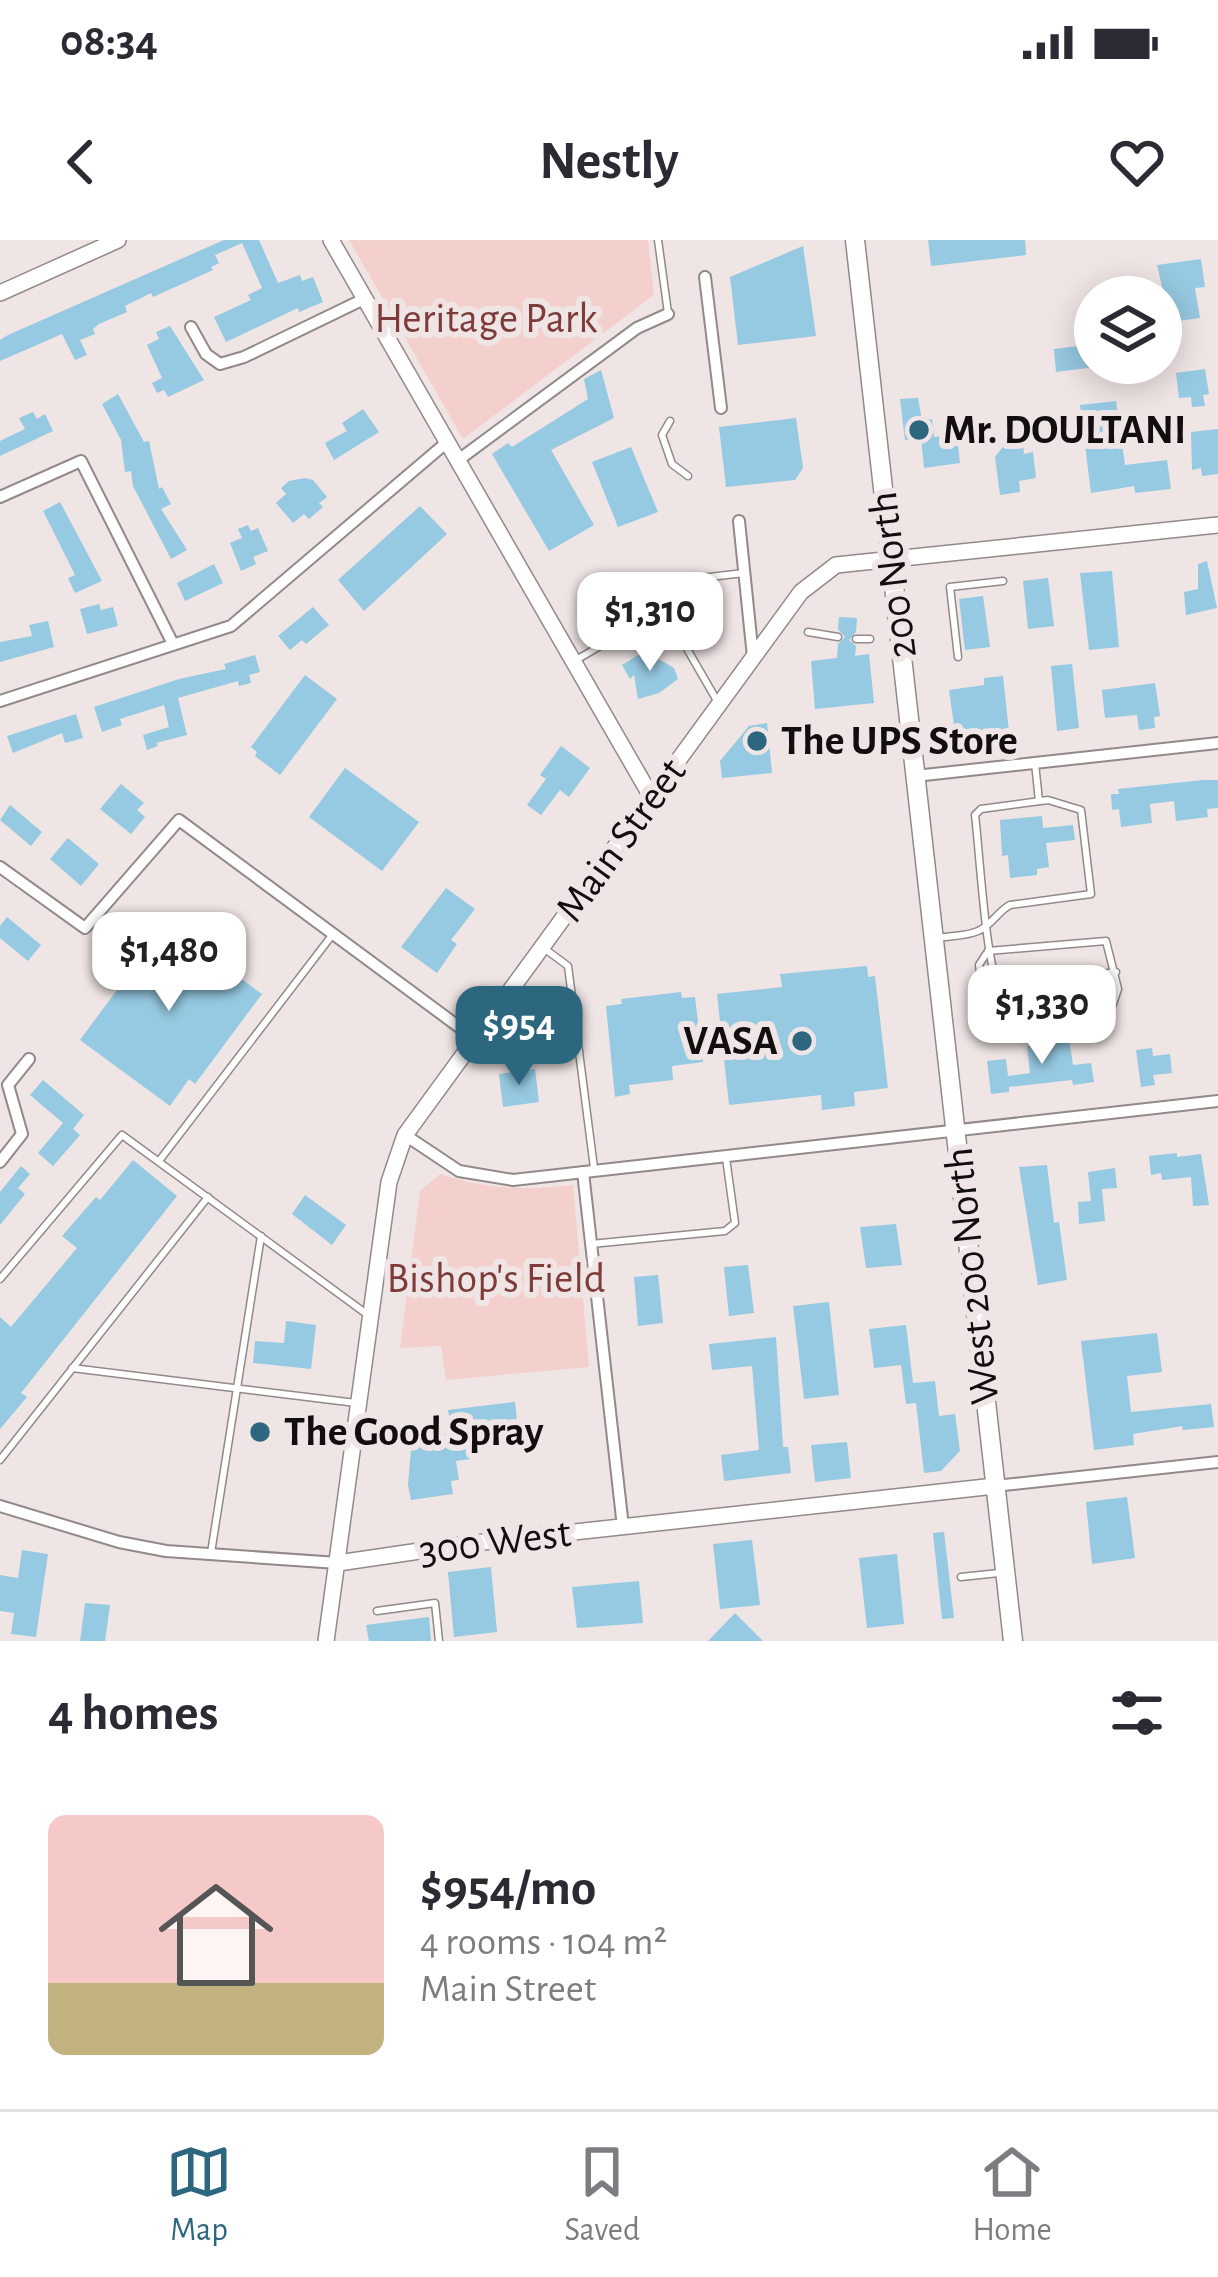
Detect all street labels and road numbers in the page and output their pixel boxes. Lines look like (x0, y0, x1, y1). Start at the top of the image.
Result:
street label: 200 North (862, 489, 924, 661)
street label: Main Street (548, 751, 694, 929)
street label: West 200 North (938, 1145, 1006, 1407)
street label: 300 West (417, 1512, 573, 1572)

